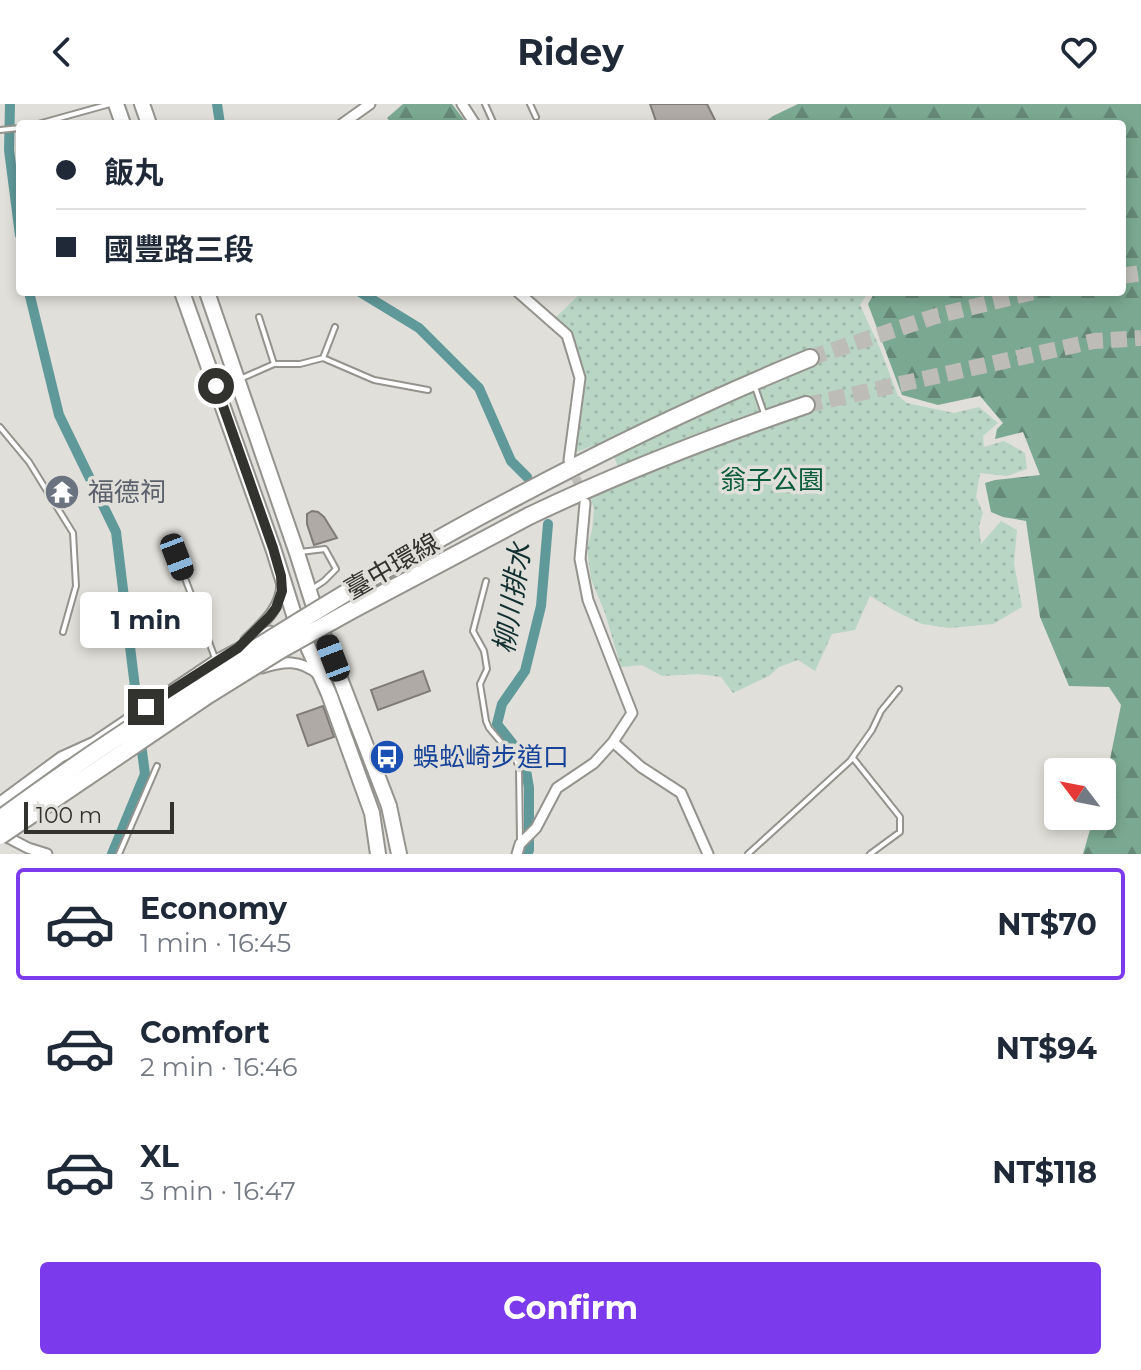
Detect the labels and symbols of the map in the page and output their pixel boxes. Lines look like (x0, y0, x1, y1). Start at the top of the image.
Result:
route start (198, 368, 234, 404)
park label: 翁子公園 (720, 464, 824, 496)
temple icon: 福德祠 (43, 473, 81, 511)
place label: 福德祠 (88, 476, 166, 508)
street label: 臺中環線 (339, 526, 445, 606)
car (157, 530, 197, 584)
water label: 柳川排水 (486, 538, 538, 656)
callout: 1 min (80, 591, 212, 647)
car (313, 631, 353, 685)
route end (128, 689, 164, 725)
bus stop icon: 蜈蚣崎步道口 (368, 738, 406, 776)
place label: 蜈蚣崎步道口 (413, 741, 569, 773)
north arrow (1044, 758, 1116, 830)
scale bar (24, 798, 174, 834)

